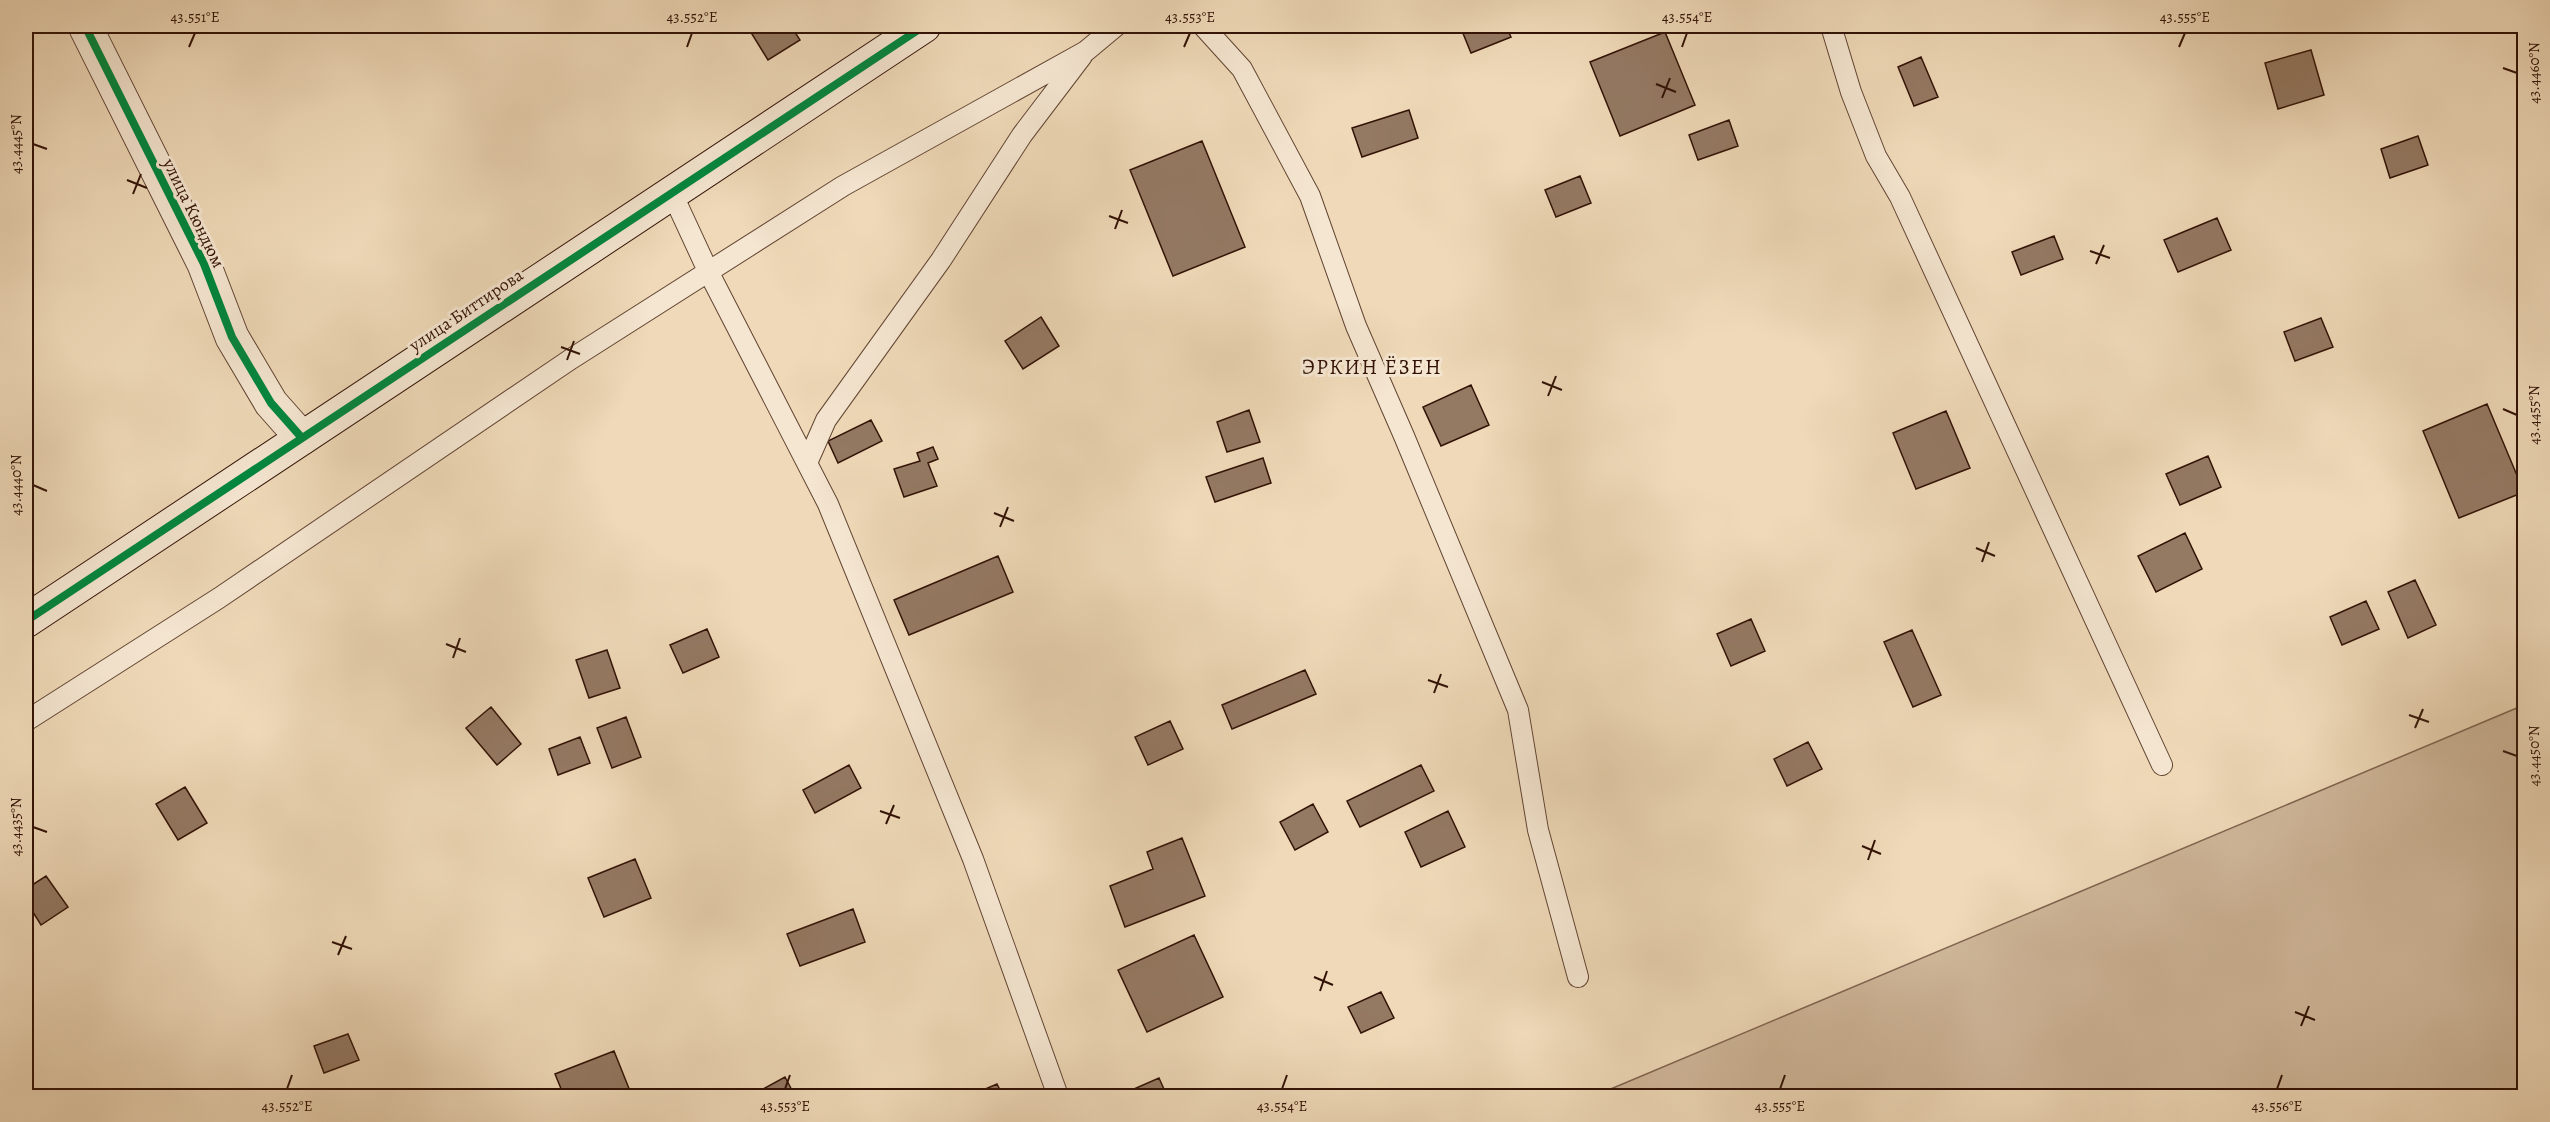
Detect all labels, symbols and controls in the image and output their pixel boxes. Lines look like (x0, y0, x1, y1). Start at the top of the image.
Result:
text: 43.551°E (170, 7, 220, 27)
text: 43.552°E (666, 7, 718, 27)
text: 43.553°E (1165, 7, 1215, 27)
text: 43.554°E (1662, 7, 1712, 27)
text: 43.555°E (2160, 7, 2210, 27)
text: 43.4460°N (2524, 42, 2544, 104)
text: 43.4445°N (6, 114, 26, 174)
street label: улица Кюндюм (157, 153, 231, 272)
street label: улица Биттирова (403, 263, 528, 358)
district label: ЭРКИН ЁЗЕН (1302, 353, 1442, 381)
text: 43.4455°N (2524, 385, 2544, 445)
text: 43.4440°N (6, 454, 26, 516)
text: 43.4450°N (2524, 725, 2544, 786)
text: 43.4435°N (6, 797, 26, 857)
text: 43.552°E (261, 1096, 313, 1116)
text: 43.553°E (760, 1096, 810, 1116)
text: 43.554°E (1257, 1096, 1307, 1116)
text: 43.555°E (1755, 1096, 1805, 1116)
text: 43.556°E (2252, 1096, 2302, 1116)

